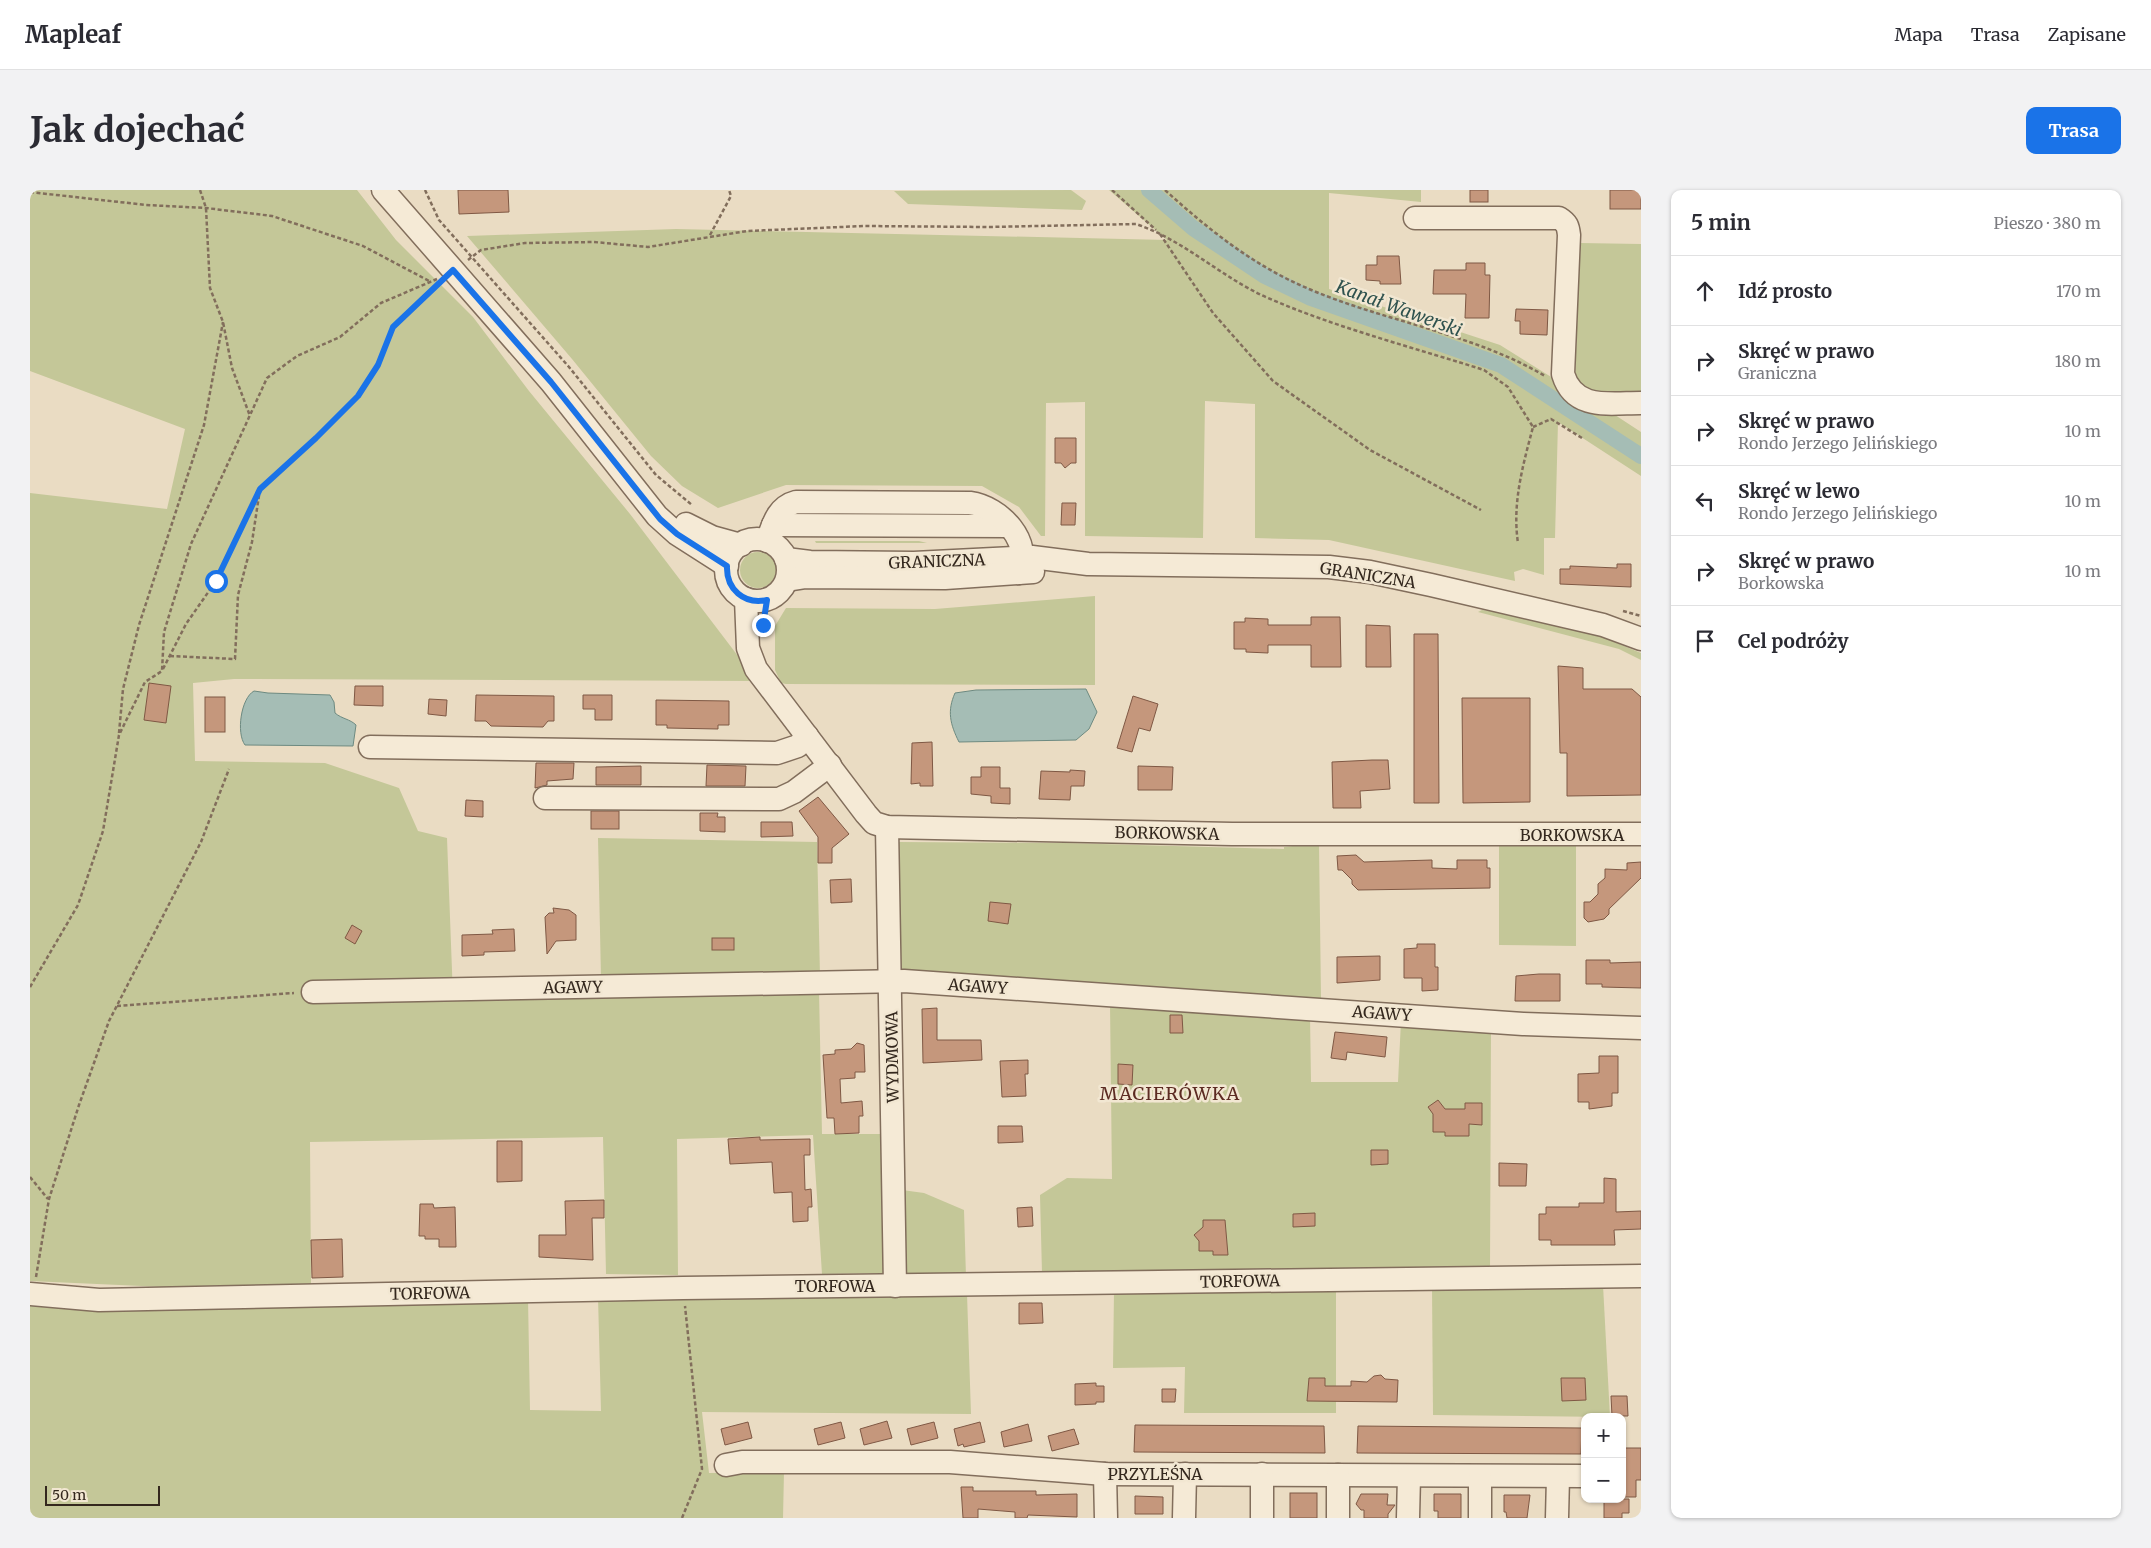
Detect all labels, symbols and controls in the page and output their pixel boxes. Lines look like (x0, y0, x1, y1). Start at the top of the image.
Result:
text: Mapleaf (25, 19, 121, 50)
text: Mapa (1895, 23, 1943, 46)
text: Trasa (1971, 23, 2020, 46)
text: Zapisane (2048, 23, 2126, 46)
button: Trasa (2026, 107, 2121, 154)
text: Jak dojechać (30, 108, 245, 152)
text: 5 min (1691, 209, 1751, 236)
text: Pieszo · 380 m (1994, 213, 2101, 233)
water label: Kanał Wawerski (1332, 274, 1465, 341)
icon: ahead (1691, 277, 1719, 305)
text: Idź prosto (1738, 279, 1832, 303)
text: 170 m (2056, 281, 2101, 301)
text: Skręć w prawo (1738, 339, 1874, 363)
icon: right (1691, 347, 1719, 375)
text: 180 m (2055, 351, 2101, 371)
text: Graniczna (1738, 363, 1817, 383)
text: Skręć w prawo (1738, 409, 1874, 433)
icon: right (1691, 417, 1719, 445)
text: 10 m (2064, 421, 2101, 441)
text: Rondo Jerzego Jelińskiego (1738, 433, 1937, 453)
text: Skręć w lewo (1738, 479, 1860, 503)
icon: left (1691, 487, 1719, 515)
text: 10 m (2064, 491, 2101, 511)
text: Rondo Jerzego Jelińskiego (1738, 503, 1937, 523)
street label: GRANICZNA (888, 549, 986, 573)
text: Skręć w prawo (1738, 549, 1874, 573)
icon: right (1691, 557, 1719, 585)
street label: GRANICZNA (1319, 558, 1418, 593)
text: 10 m (2064, 561, 2101, 581)
route start (205, 570, 228, 593)
text: Borkowska (1738, 573, 1824, 593)
route end (752, 614, 775, 637)
icon: arrive (1691, 627, 1719, 655)
text: Cel podróży (1738, 629, 1849, 653)
street label: BORKOWSKA (1115, 822, 1220, 844)
street label: BORKOWSKA (1520, 825, 1625, 845)
street label: AGAWY (947, 974, 1009, 998)
street label: AGAWY (542, 976, 604, 998)
street label: AGAWY (1351, 1001, 1413, 1025)
street label: WYDMOWA (881, 1010, 903, 1104)
district label: MACIERÓWKA (1100, 1082, 1240, 1105)
street label: TORFOWA (1200, 1270, 1281, 1292)
street label: TORFOWA (795, 1276, 876, 1296)
street label: TORFOWA (390, 1282, 471, 1304)
map controls (1581, 1413, 1626, 1503)
button: + (1581, 1413, 1626, 1458)
button: − (1581, 1458, 1626, 1503)
street label: PRZYLEŚNA (1107, 1464, 1203, 1484)
scale bar (45, 1483, 160, 1506)
text: 50 m (52, 1486, 86, 1504)

